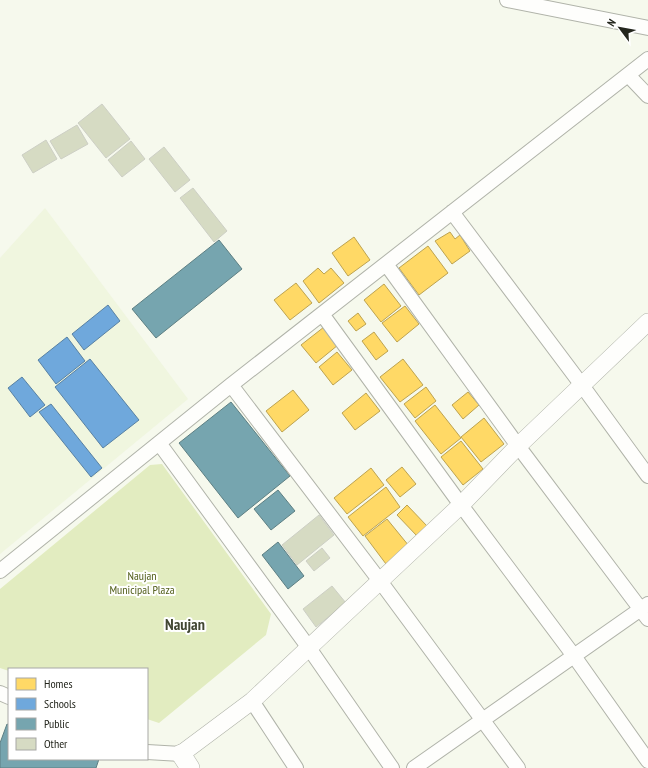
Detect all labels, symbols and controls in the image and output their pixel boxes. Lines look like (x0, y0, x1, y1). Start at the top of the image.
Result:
north arrow (600, 8, 640, 48)
text: N (604, 16, 619, 29)
park label: Naujan Municipal Plaza (109, 568, 175, 597)
district label: Naujan (165, 614, 205, 634)
legend (8, 668, 148, 760)
text: Homes (44, 676, 72, 691)
text: Schools (44, 696, 76, 711)
text: Public (44, 716, 70, 731)
text: Other (44, 736, 68, 751)

